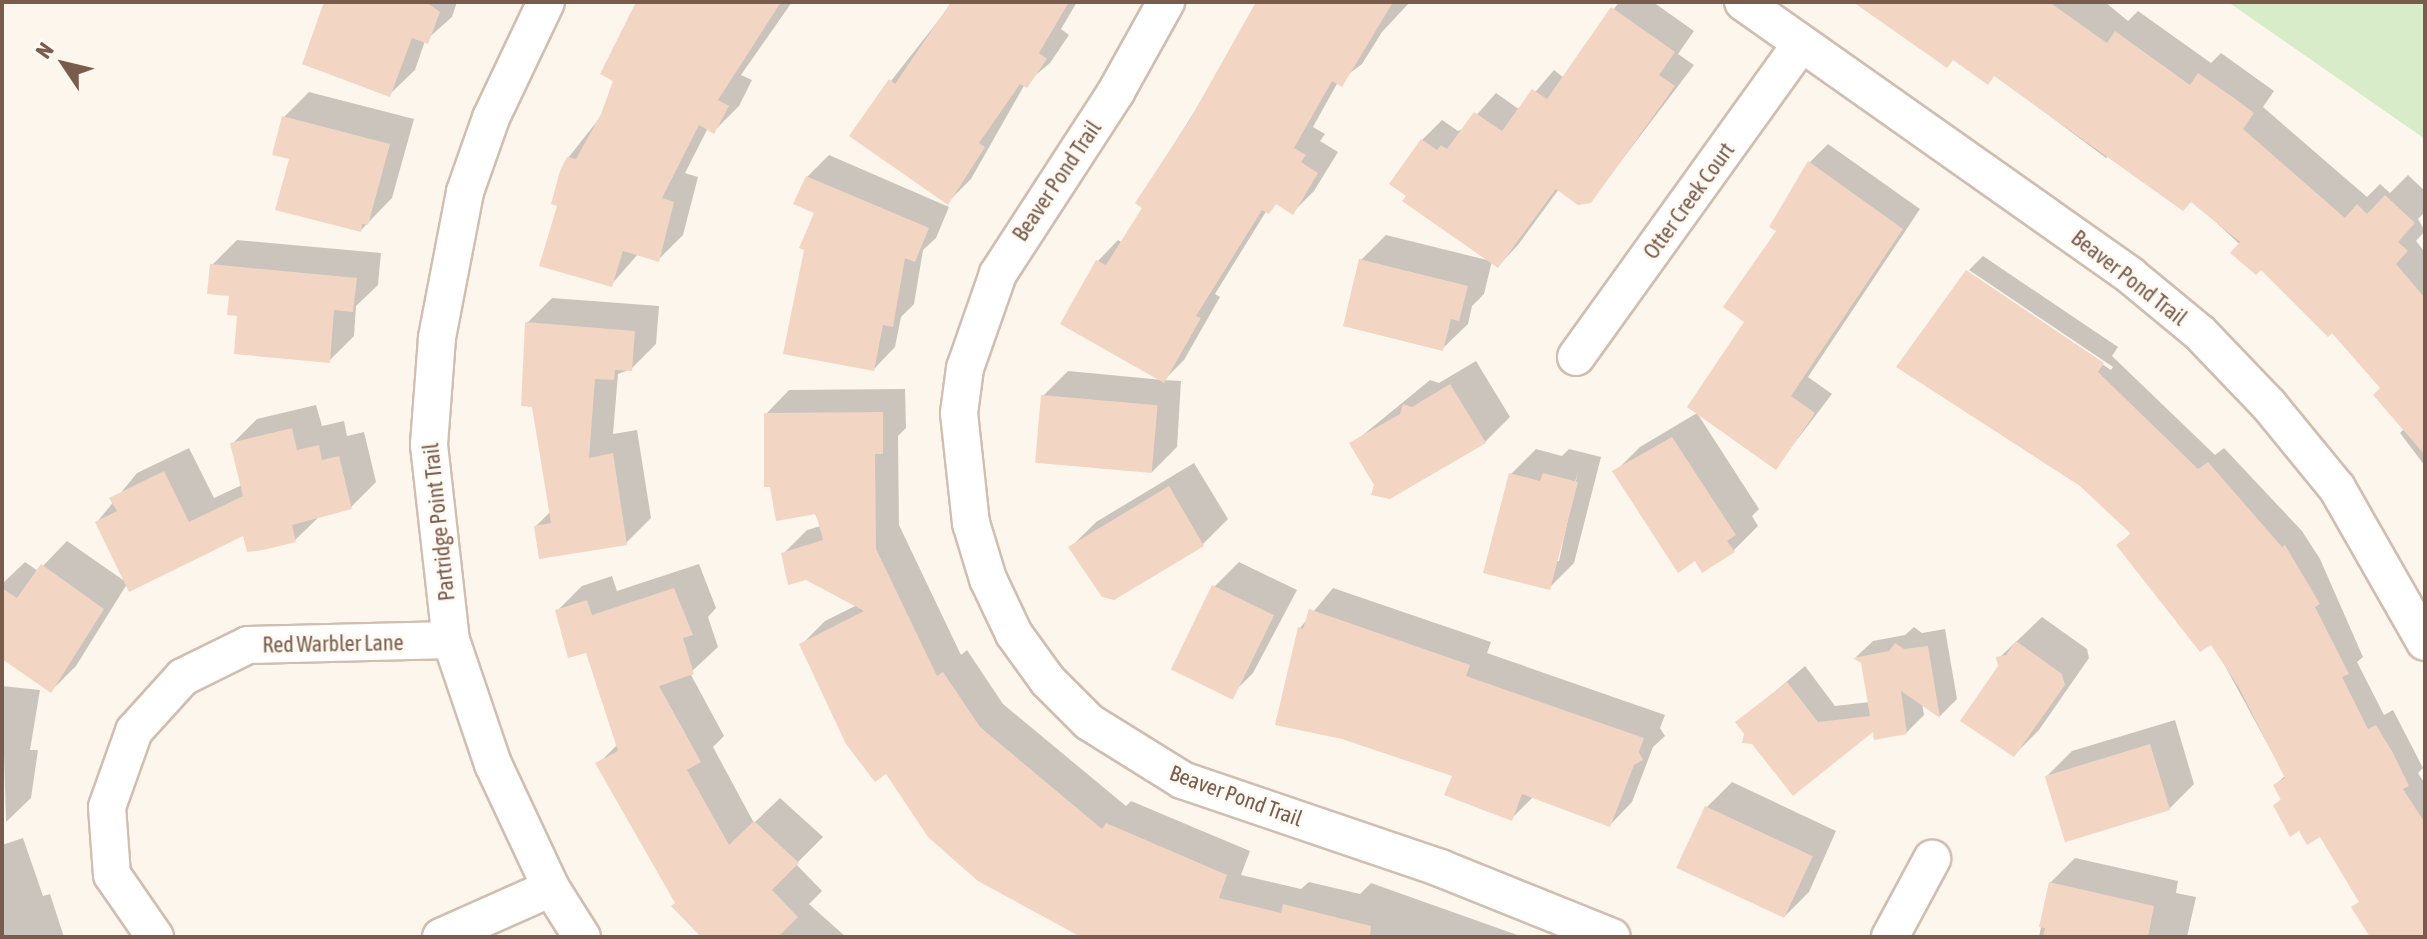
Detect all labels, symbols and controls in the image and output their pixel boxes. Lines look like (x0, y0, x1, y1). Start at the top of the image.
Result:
north arrow (24, 24, 104, 104)
text: N (30, 37, 59, 63)
street label: Beaver Pond Trail (1007, 116, 1107, 246)
street label: Otter Creek Court (1638, 138, 1740, 264)
street label: Beaver Pond Trail (2066, 225, 2192, 331)
street label: Partridge Point Trail (418, 442, 460, 602)
street label: Red Warbler Lane (262, 630, 404, 658)
street label: Beaver Pond Trail (1166, 760, 1306, 832)

